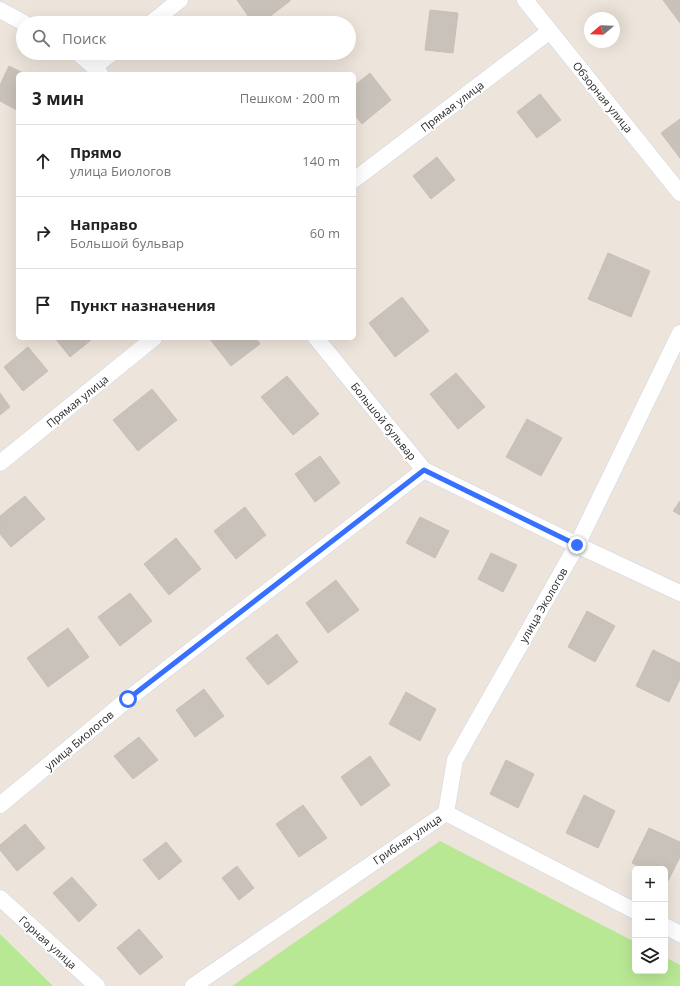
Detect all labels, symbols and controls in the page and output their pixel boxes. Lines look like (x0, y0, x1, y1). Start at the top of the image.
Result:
north arrow (584, 12, 620, 48)
search box (16, 16, 356, 60)
icon: search (30, 27, 52, 49)
text: Поиск (62, 28, 106, 48)
street label: Обзорная улица (570, 58, 636, 136)
street label: Прямая улица (417, 77, 487, 135)
text: 3 мин (32, 87, 84, 110)
text: Пешком · 200 m (240, 89, 340, 107)
text: Прямо (70, 142, 122, 162)
icon: ahead (32, 150, 54, 172)
text: 140 m (302, 152, 340, 170)
text: улица Биологов (70, 162, 171, 180)
text: Направо (70, 214, 138, 234)
icon: right (32, 222, 54, 244)
text: 60 m (310, 224, 340, 242)
text: Большой бульвар (70, 234, 184, 252)
icon: arrive (32, 294, 54, 316)
text: Пункт назначения (70, 295, 216, 315)
street label: Прямая улица (43, 371, 111, 431)
street label: Большой бульвар (348, 379, 420, 463)
route end (568, 536, 586, 554)
street label: улица Экологов (515, 565, 571, 645)
route start (119, 690, 137, 708)
street label: улица Биологов (41, 707, 117, 773)
street label: Грибная улица (370, 810, 444, 868)
map controls (632, 866, 668, 974)
button: + (632, 866, 668, 902)
button: − (632, 902, 668, 938)
street label: Горная улица (16, 912, 80, 972)
button: layers (632, 938, 668, 974)

